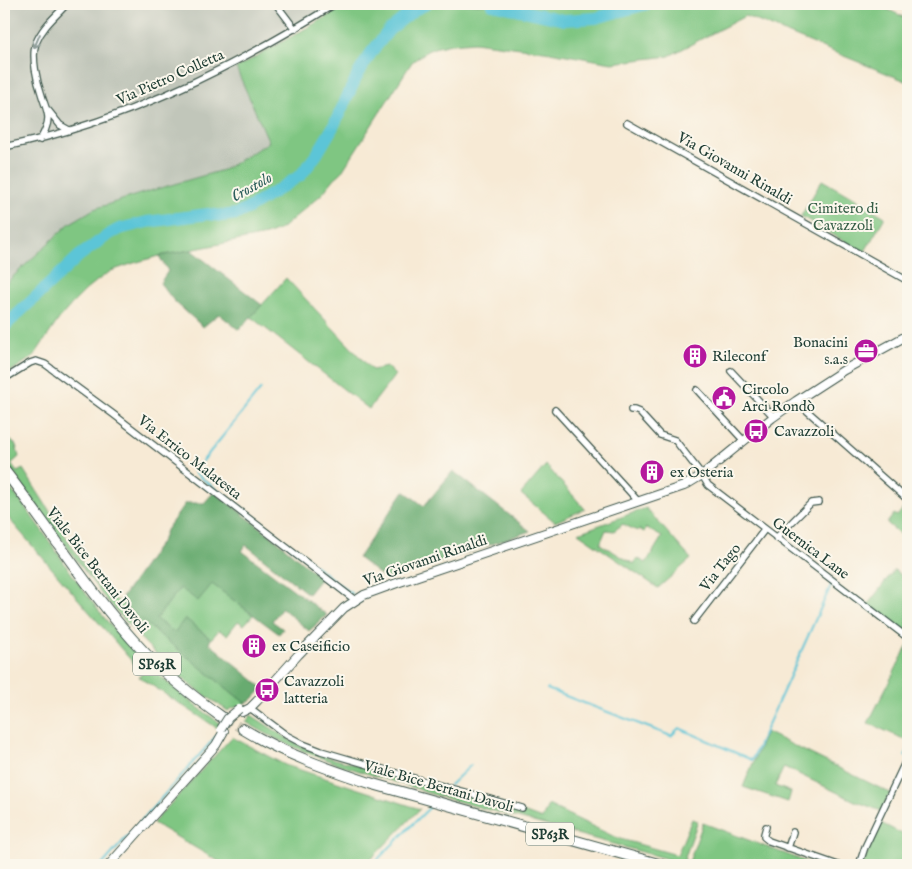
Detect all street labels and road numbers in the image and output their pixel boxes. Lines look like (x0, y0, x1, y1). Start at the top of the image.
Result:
street label: Via Pietro Colletta (113, 45, 227, 110)
street label: Via Giovanni Rinaldi (673, 127, 796, 209)
street label: Via Errico Malatesta (133, 410, 246, 504)
street label: Viale Bice Bertani Davoli (42, 503, 153, 637)
street label: Guernica Lane (768, 513, 853, 584)
street label: Via Giovanni Rinaldi (360, 530, 490, 591)
street label: Via Tago (695, 539, 745, 596)
road number: SP63R (133, 652, 181, 676)
street label: Viale Bice Bertani Davoli (361, 756, 516, 817)
road number: SP63R (526, 822, 574, 846)

